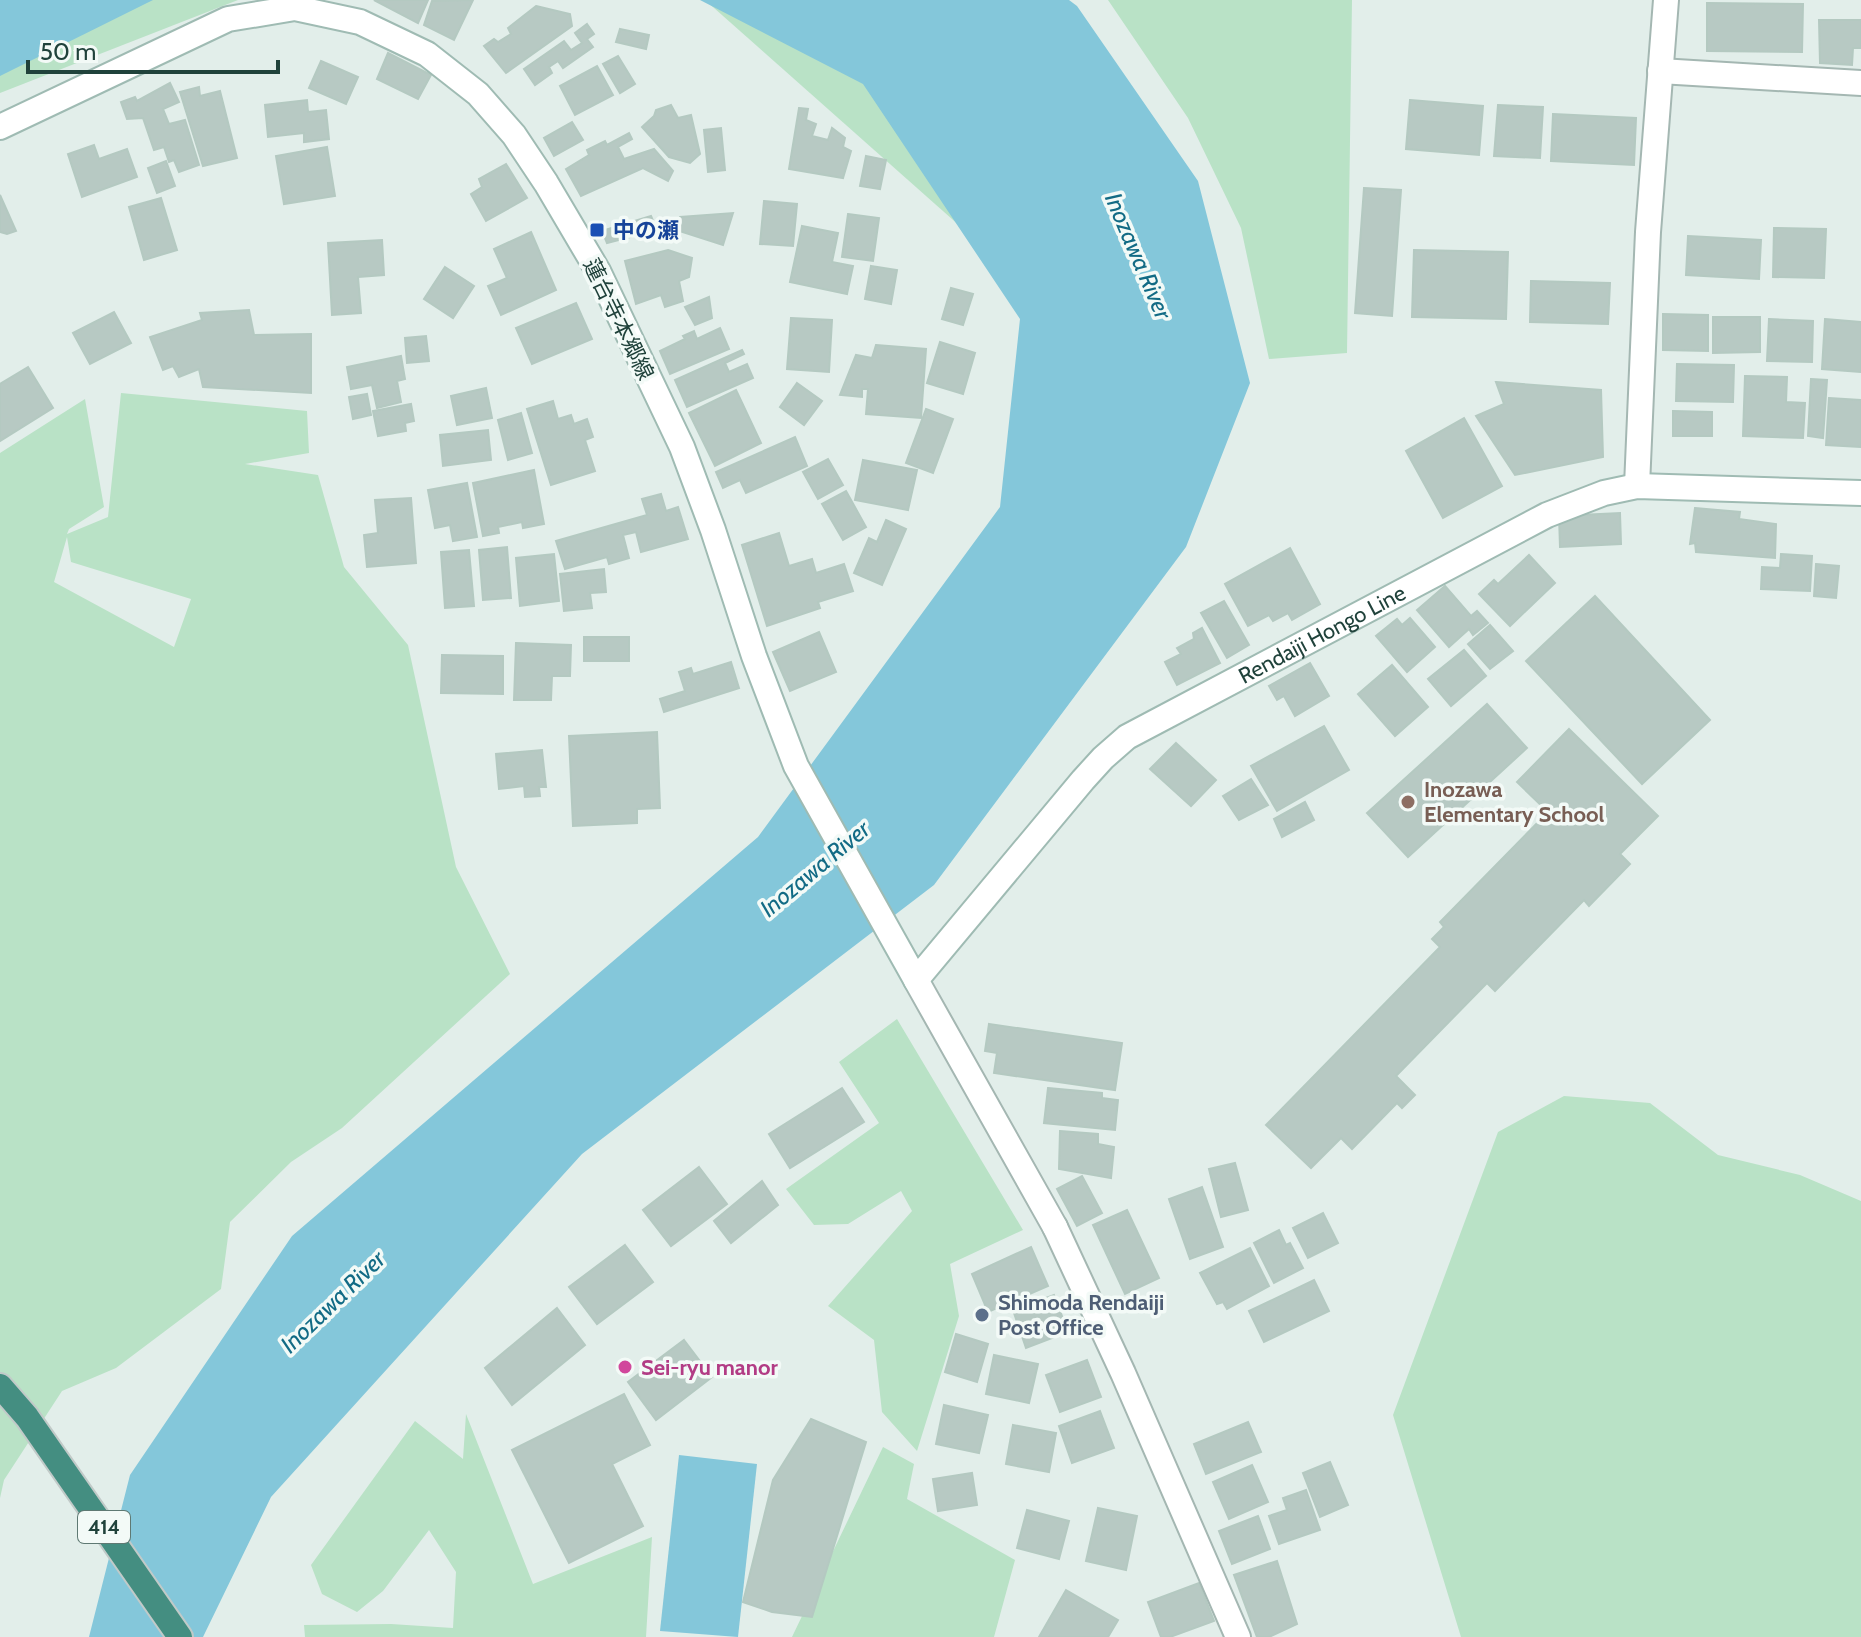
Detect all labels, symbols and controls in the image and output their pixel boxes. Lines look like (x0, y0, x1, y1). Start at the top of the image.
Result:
scale bar (28, 24, 278, 74)
text: 50 m (40, 37, 96, 66)
water label: Inozawa River (1099, 188, 1179, 325)
place label: 中の瀬 (613, 217, 679, 244)
marker: 中の瀬 (588, 221, 606, 239)
street label: 蓮台寺本郷線 (577, 254, 660, 384)
street label: Rendaiji Hongo Line (1234, 579, 1410, 690)
place label: Inozawa Elementary School (1424, 776, 1604, 828)
marker: Inozawa Elementary School (1399, 793, 1417, 811)
water label: Inozawa River (754, 813, 877, 923)
water label: Inozawa River (274, 1243, 392, 1359)
place label: Shimoda Rendaiji Post Office (998, 1289, 1164, 1341)
marker: Shimoda Rendaiji Post Office (973, 1306, 991, 1324)
place label: Sei-ryu manor (641, 1354, 778, 1381)
marker: Sei-ryu manor (616, 1358, 634, 1376)
road number: 414 (78, 1511, 130, 1543)

